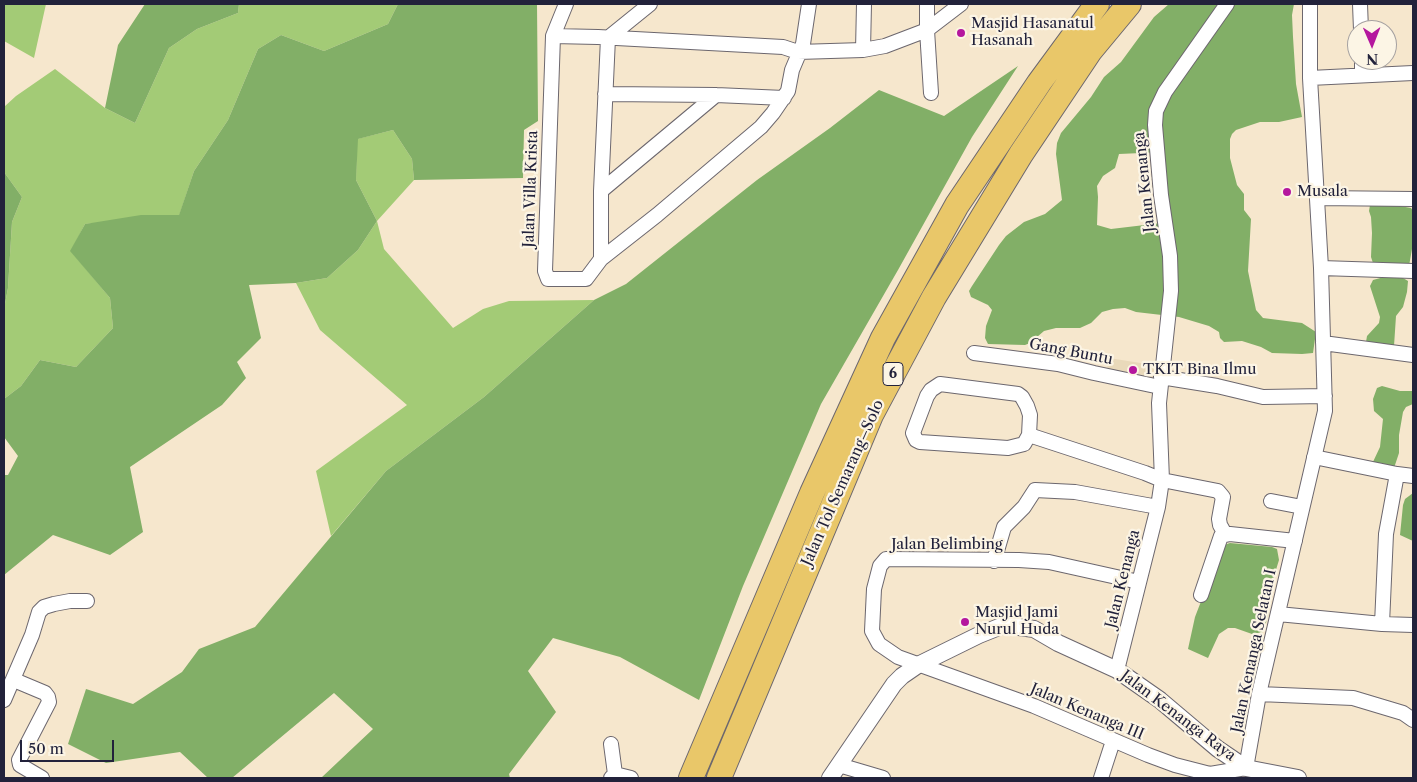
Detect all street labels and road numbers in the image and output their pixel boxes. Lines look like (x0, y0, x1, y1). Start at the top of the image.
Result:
street label: Jalan Villa Krista (520, 130, 542, 248)
street label: Jalan Kenanga (1131, 131, 1159, 233)
street label: Gang Buntu (1028, 335, 1114, 369)
road number: 6 (883, 362, 903, 386)
street label: Jalan Tol Semarang–Solo (798, 397, 888, 569)
street label: Jalan Kenanga (1102, 528, 1144, 630)
street label: Jalan Belimbing (891, 536, 1003, 554)
street label: Jalan Kenanga Selatan I (1228, 567, 1280, 735)
street label: Jalan Kenanga Raya (1117, 667, 1239, 765)
street label: Jalan Kenanga III (1027, 680, 1147, 744)

